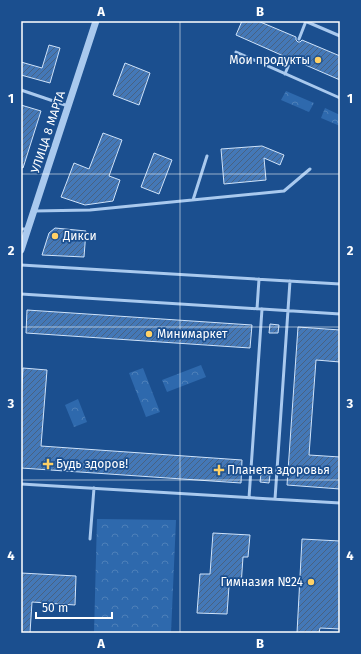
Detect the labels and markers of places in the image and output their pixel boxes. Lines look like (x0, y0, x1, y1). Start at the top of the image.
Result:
place label: Мои продукты (229, 53, 310, 67)
marker: Мои продукты (313, 55, 323, 65)
place label: Дикси (62, 229, 97, 243)
marker: Дикси (50, 231, 60, 241)
place label: Минимаркет (157, 327, 228, 341)
marker: Минимаркет (144, 329, 154, 339)
place label: Будь здоров! (56, 457, 128, 471)
marker: Будь здоров! (43, 459, 53, 469)
place label: Планета здоровья (227, 463, 330, 477)
marker: Планета здоровья (214, 465, 224, 475)
place label: Гимназия №24 (221, 575, 304, 589)
marker: Гимназия №24 (306, 577, 316, 587)

